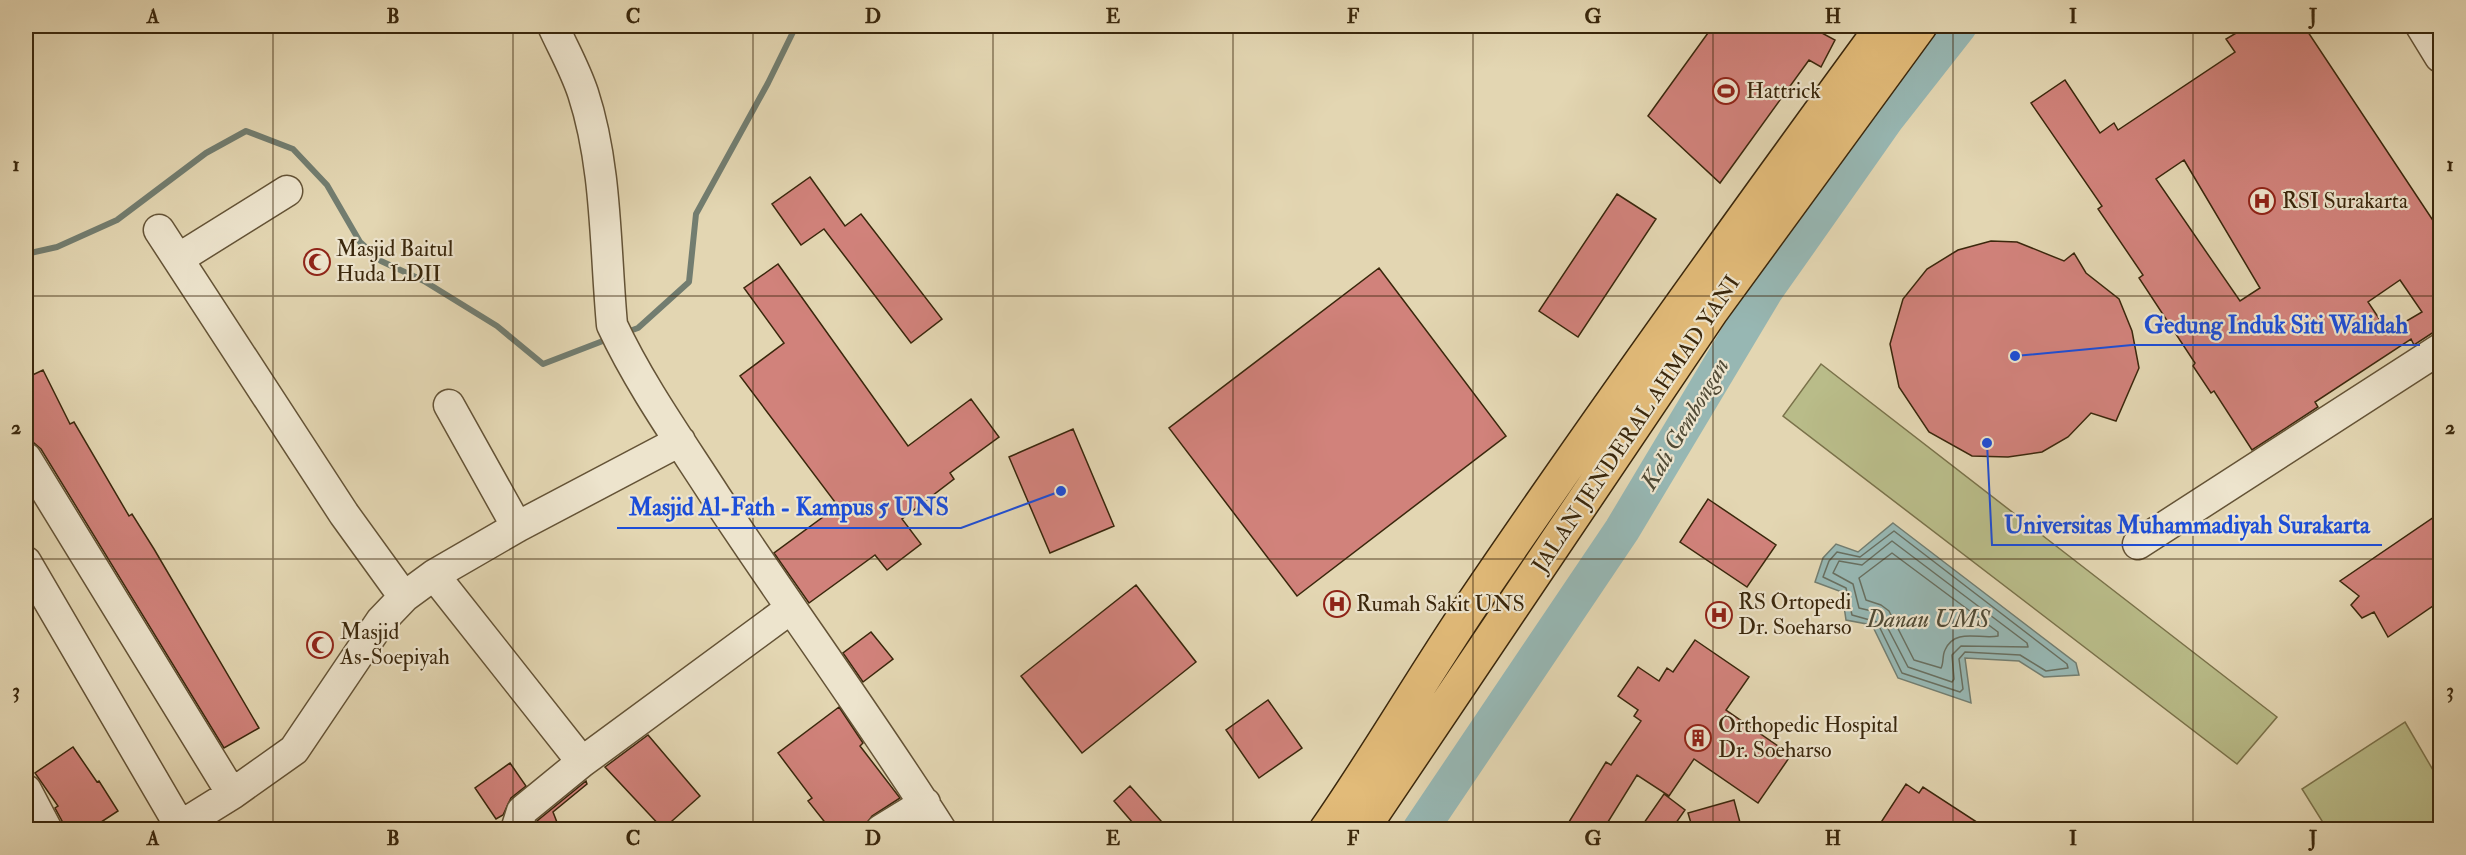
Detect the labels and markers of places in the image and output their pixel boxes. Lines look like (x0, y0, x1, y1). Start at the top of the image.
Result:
sports icon: Hattrick (1711, 76, 1741, 106)
place label: Hattrick (1746, 77, 1821, 105)
hospital icon: RSI Surakarta (2247, 186, 2277, 216)
place label: RSI Surakarta (2282, 187, 2409, 215)
place label: Masjid Baitul Huda LDII (336, 235, 454, 288)
mosque icon: Masjid Baitul Huda LDII (302, 247, 332, 277)
callout: Gedung Induk Siti Walidah (2132, 303, 2420, 345)
callout: Masjid Al-Fath - Kampus 5 UNS (617, 486, 961, 528)
callout: Universitas Muhammadiyah Surakarta (1992, 503, 2382, 545)
place label: RS Ortopedi Dr. Soeharso (1738, 588, 1852, 641)
hospital icon: Rumah Sakit UNS (1322, 589, 1352, 619)
place label: Rumah Sakit UNS (1356, 590, 1525, 618)
hospital icon: RS Ortopedi Dr. Soeharso (1704, 600, 1734, 630)
place label: Masjid As-Soepiyah (339, 618, 450, 672)
mosque icon: Masjid As-Soepiyah (305, 630, 335, 660)
place label: Orthopedic Hospital Dr. Soeharso (1718, 711, 1899, 764)
building icon: Orthopedic Hospital Dr. Soeharso (1683, 723, 1713, 753)

